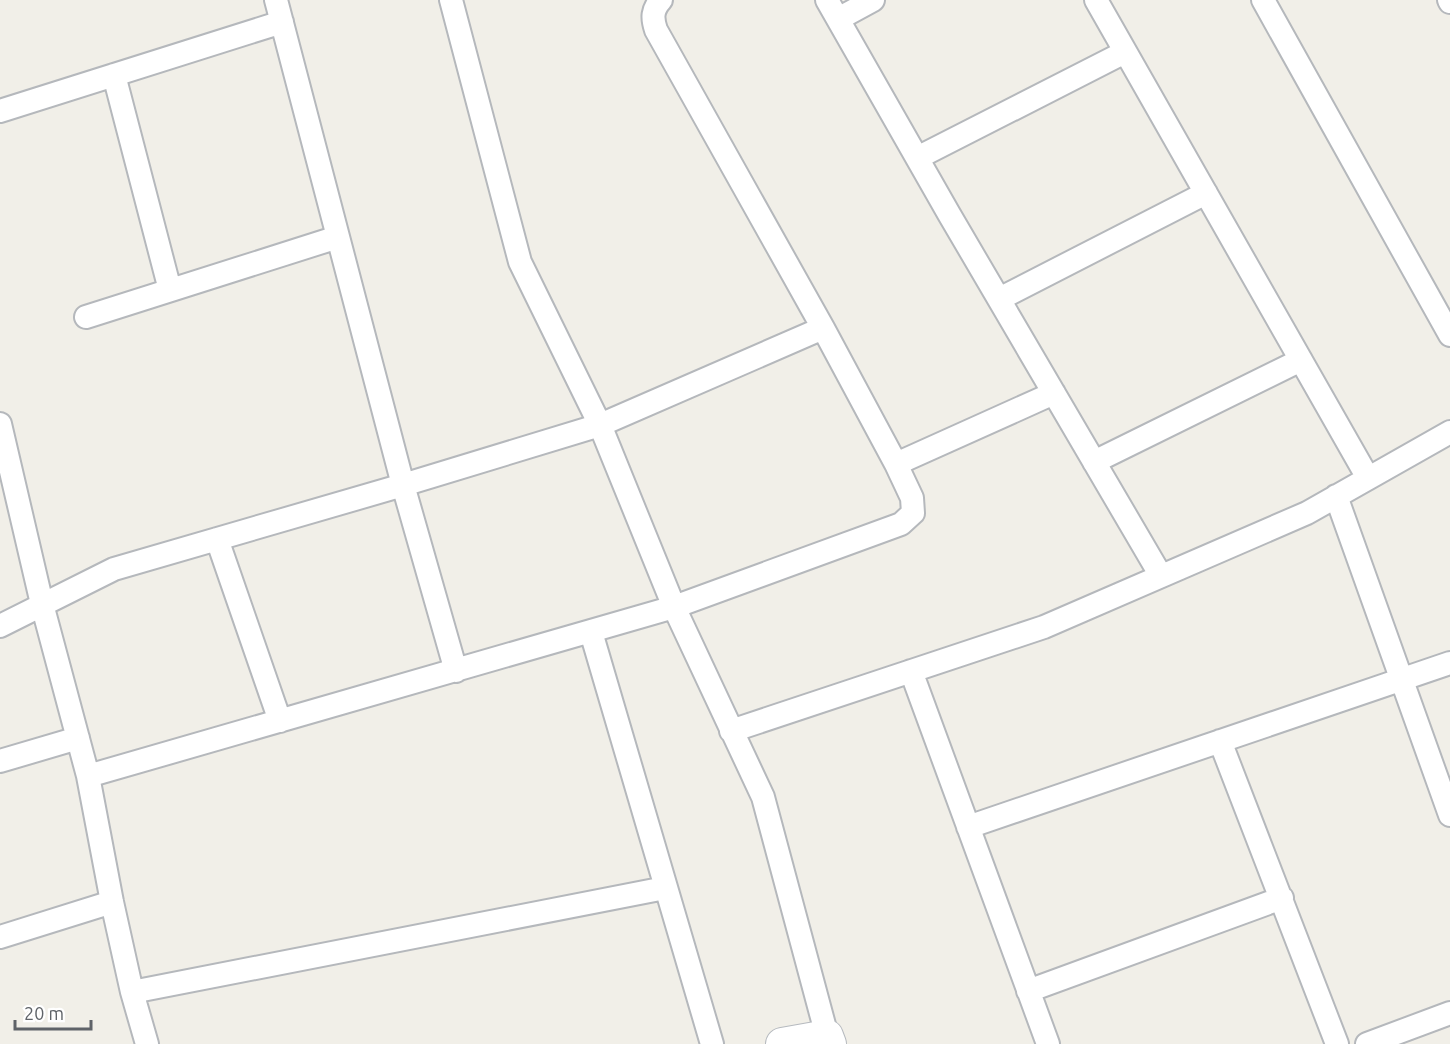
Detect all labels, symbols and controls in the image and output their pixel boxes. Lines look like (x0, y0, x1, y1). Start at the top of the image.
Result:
scale bar (15, 993, 92, 1031)
text: 20 m (24, 1003, 64, 1023)

